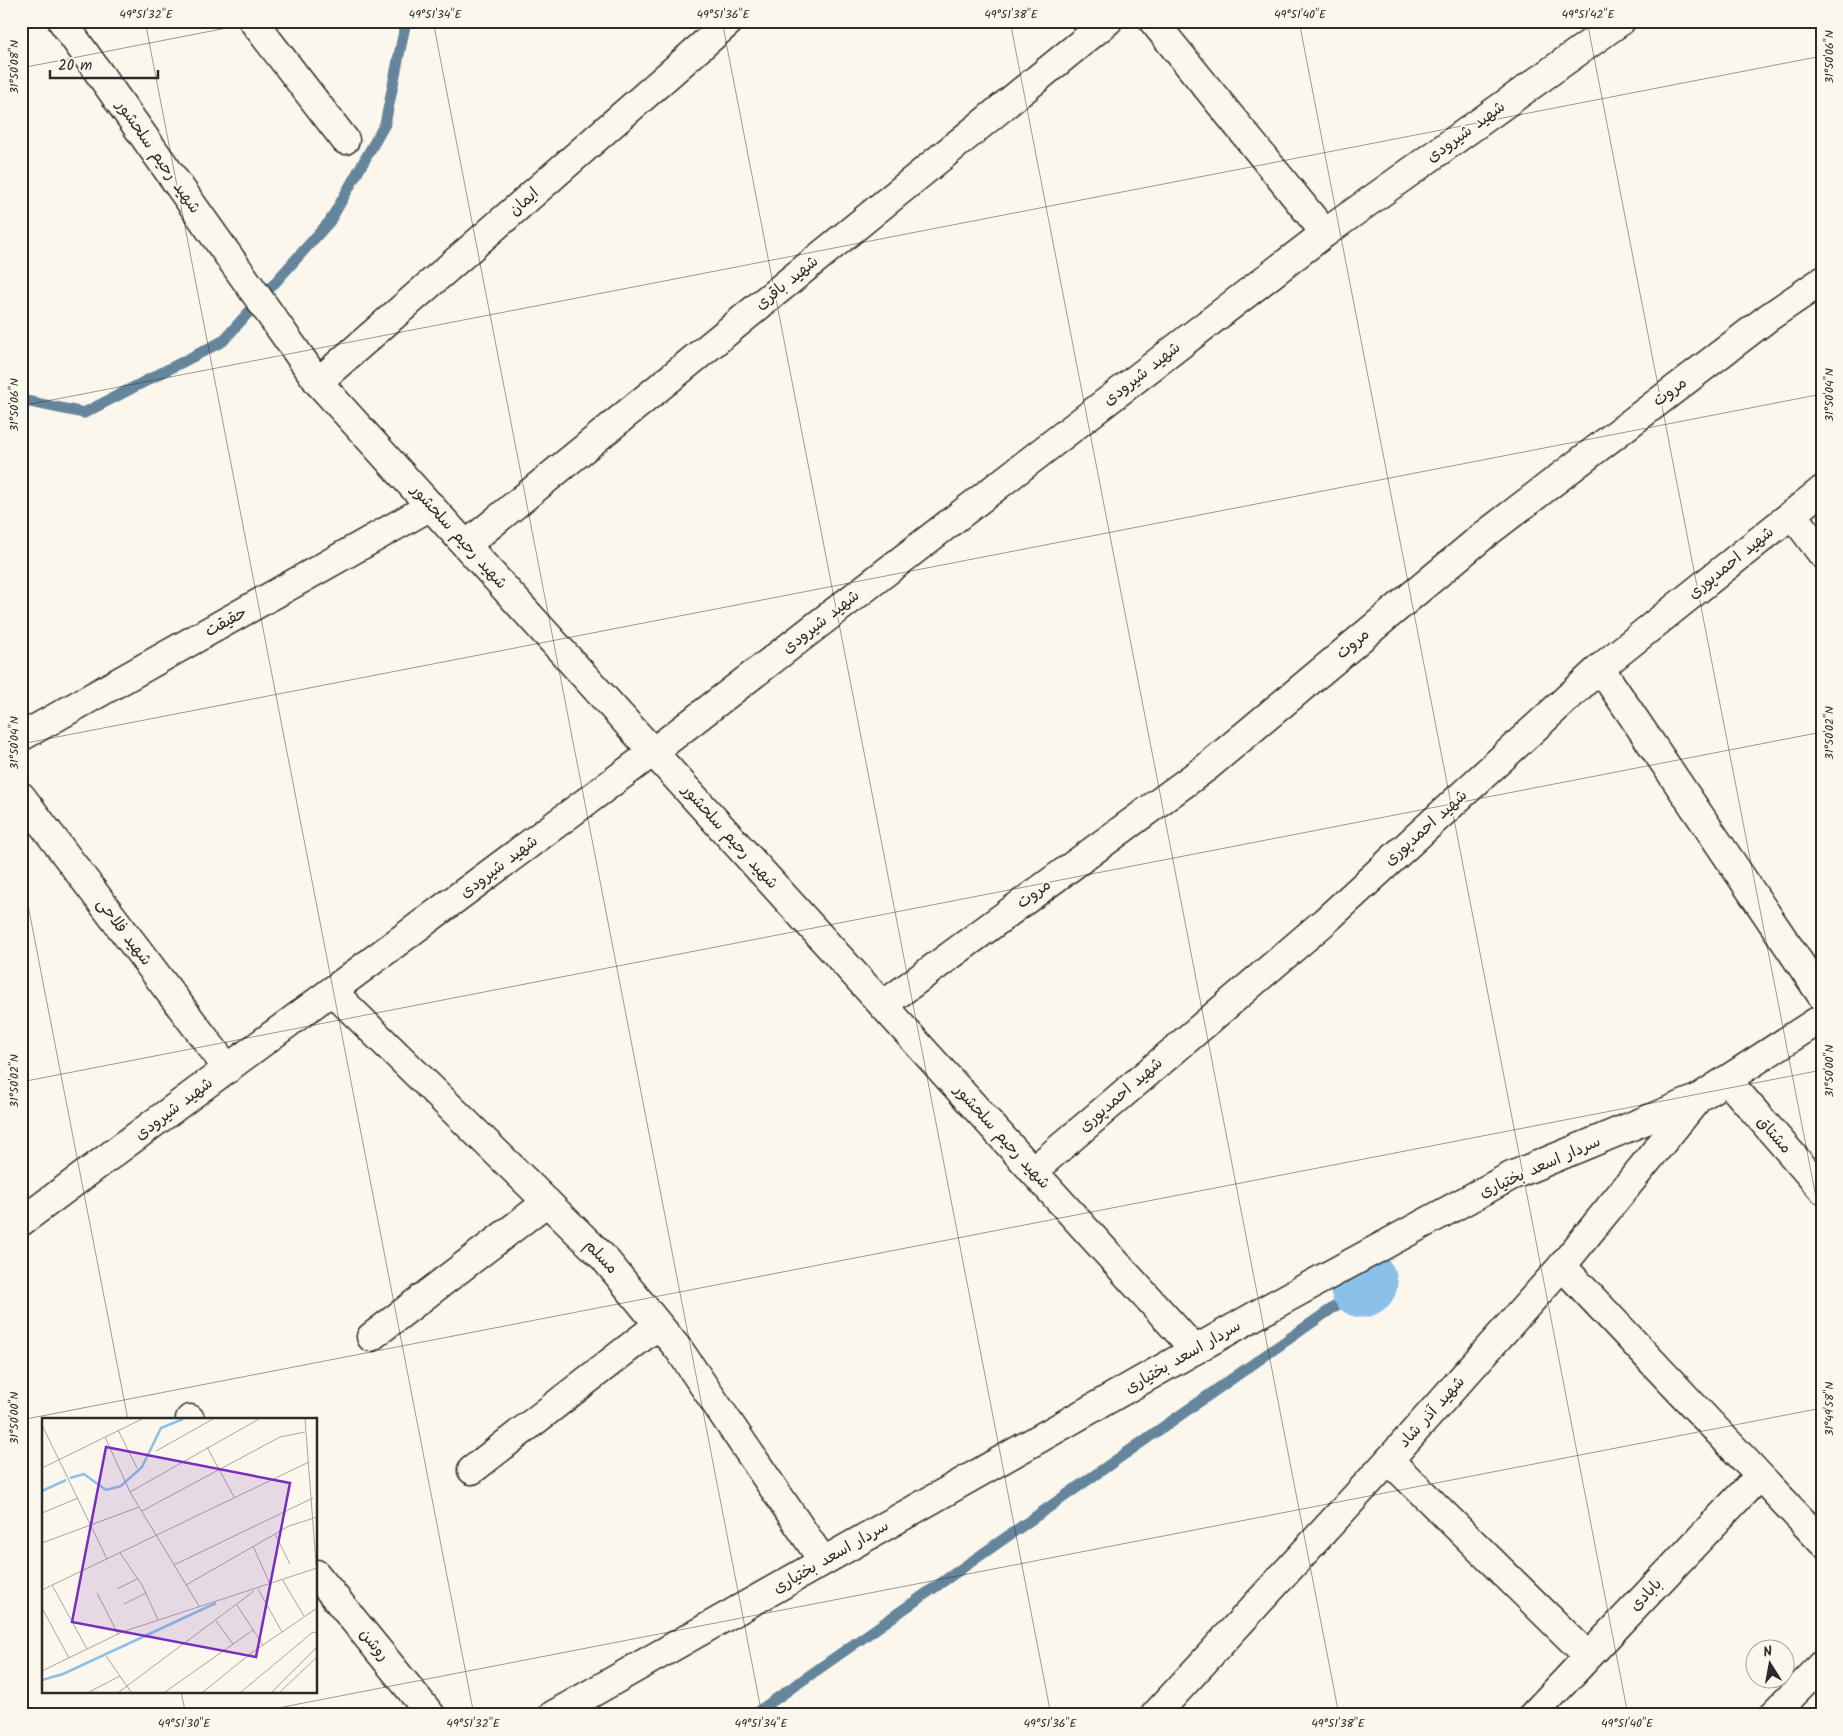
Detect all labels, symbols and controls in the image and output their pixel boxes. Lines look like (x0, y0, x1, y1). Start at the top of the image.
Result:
text: 49°51'32"E (119, 5, 174, 24)
text: 49°51'34"E (409, 5, 462, 24)
text: 49°51'36"E (696, 5, 750, 24)
text: 49°51'38"E (984, 5, 1039, 24)
text: 49°51'40"E (1274, 5, 1327, 24)
text: 49°51'42"E (1561, 5, 1616, 24)
text: 31°50'06"N (1820, 30, 1839, 84)
text: 31°50'08"N (5, 40, 24, 94)
scale bar (50, 48, 158, 80)
text: 20 m (58, 54, 92, 78)
street label: شهید رحیم سلحشور (108, 93, 207, 219)
street label: شهید شیرودی (1421, 95, 1511, 169)
street label: ایمان (503, 182, 545, 222)
street label: شهید باقری (750, 250, 824, 316)
street label: شهید شیرودی (1098, 336, 1186, 412)
text: 31°50'04"N (1820, 368, 1839, 422)
street label: مروت (1648, 371, 1692, 413)
text: 31°50'06"N (5, 378, 24, 432)
street label: شهید رحیم سلحشور (404, 477, 513, 595)
street label: شهید احمدپوری (1682, 520, 1780, 606)
street label: شهید شیرودی (777, 584, 865, 660)
street label: حقیقت (200, 600, 252, 644)
street label: مروت (1331, 622, 1375, 666)
text: 31°50'02"N (1820, 706, 1839, 760)
text: 31°50'04"N (5, 716, 24, 770)
street label: شهید رحیم سلحشور (675, 777, 784, 895)
street label: شهید احمدپوری (1379, 784, 1473, 872)
street label: شهید شیرودی (455, 829, 543, 905)
street label: مروت (1012, 873, 1056, 915)
street label: شهید فلاحی (90, 893, 158, 971)
text: 31°50'00"N (1820, 1045, 1839, 1097)
street label: شهید احمدپوری (1073, 1051, 1169, 1139)
text: 31°50'02"N (5, 1054, 24, 1108)
street label: شهید شیرودی (130, 1071, 218, 1147)
street label: شهید رحیم سلحشور (947, 1077, 1056, 1195)
street label: مشتاق (1750, 1110, 1798, 1160)
street label: سردار اسعد بختیاری (1475, 1129, 1605, 1205)
street label: مسلم (578, 1234, 624, 1280)
street label: سردار اسعد بختیاری (1120, 1314, 1246, 1400)
street label: شهید آذر شاد (1393, 1370, 1471, 1454)
text: 31°49'58"N (1820, 1382, 1839, 1436)
text: 31°50'00"N (5, 1392, 24, 1444)
inset map (42, 1418, 318, 1694)
street label: سردار اسعد بختیاری (768, 1514, 894, 1600)
street label: بابادی (1624, 1573, 1668, 1617)
street label: روشن (353, 1623, 395, 1667)
north arrow (1746, 1638, 1796, 1688)
text: N (1761, 1641, 1774, 1664)
text: 49°51'30"E (158, 1714, 211, 1733)
text: 49°51'32"E (446, 1714, 501, 1733)
text: 49°51'34"E (735, 1714, 788, 1733)
text: 49°51'36"E (1023, 1714, 1077, 1733)
text: 49°51'38"E (1311, 1714, 1366, 1733)
text: 49°51'40"E (1601, 1714, 1654, 1733)

